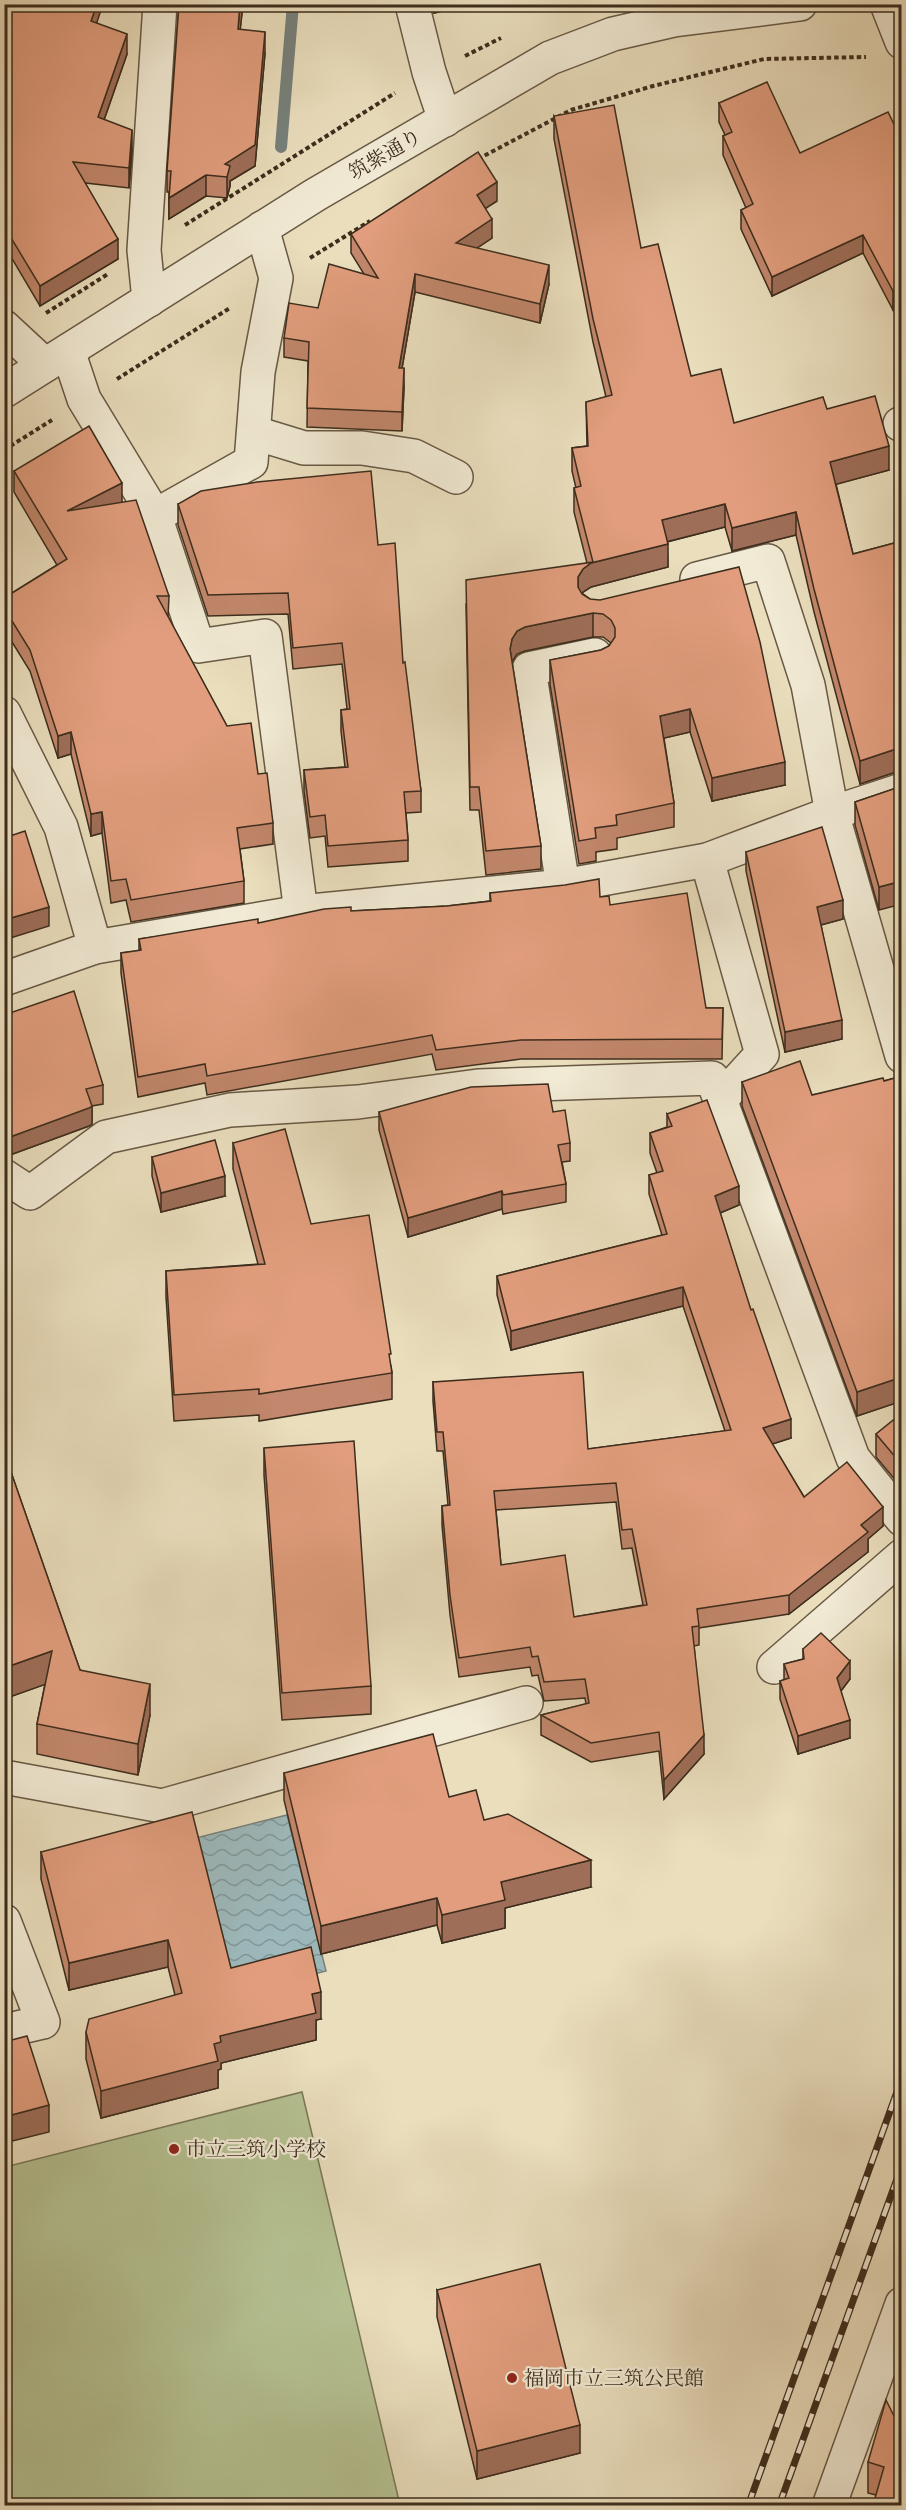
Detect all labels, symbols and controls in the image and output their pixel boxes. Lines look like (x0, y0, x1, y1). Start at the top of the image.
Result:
street label: 筑紫通り (343, 121, 427, 186)
place label: 市立三筑小学校 (186, 2134, 326, 2163)
marker: 市立三筑小学校 (167, 2142, 181, 2156)
place label: 福岡市立三筑公民館 (524, 2363, 704, 2392)
marker: 福岡市立三筑公民館 (505, 2371, 519, 2385)

